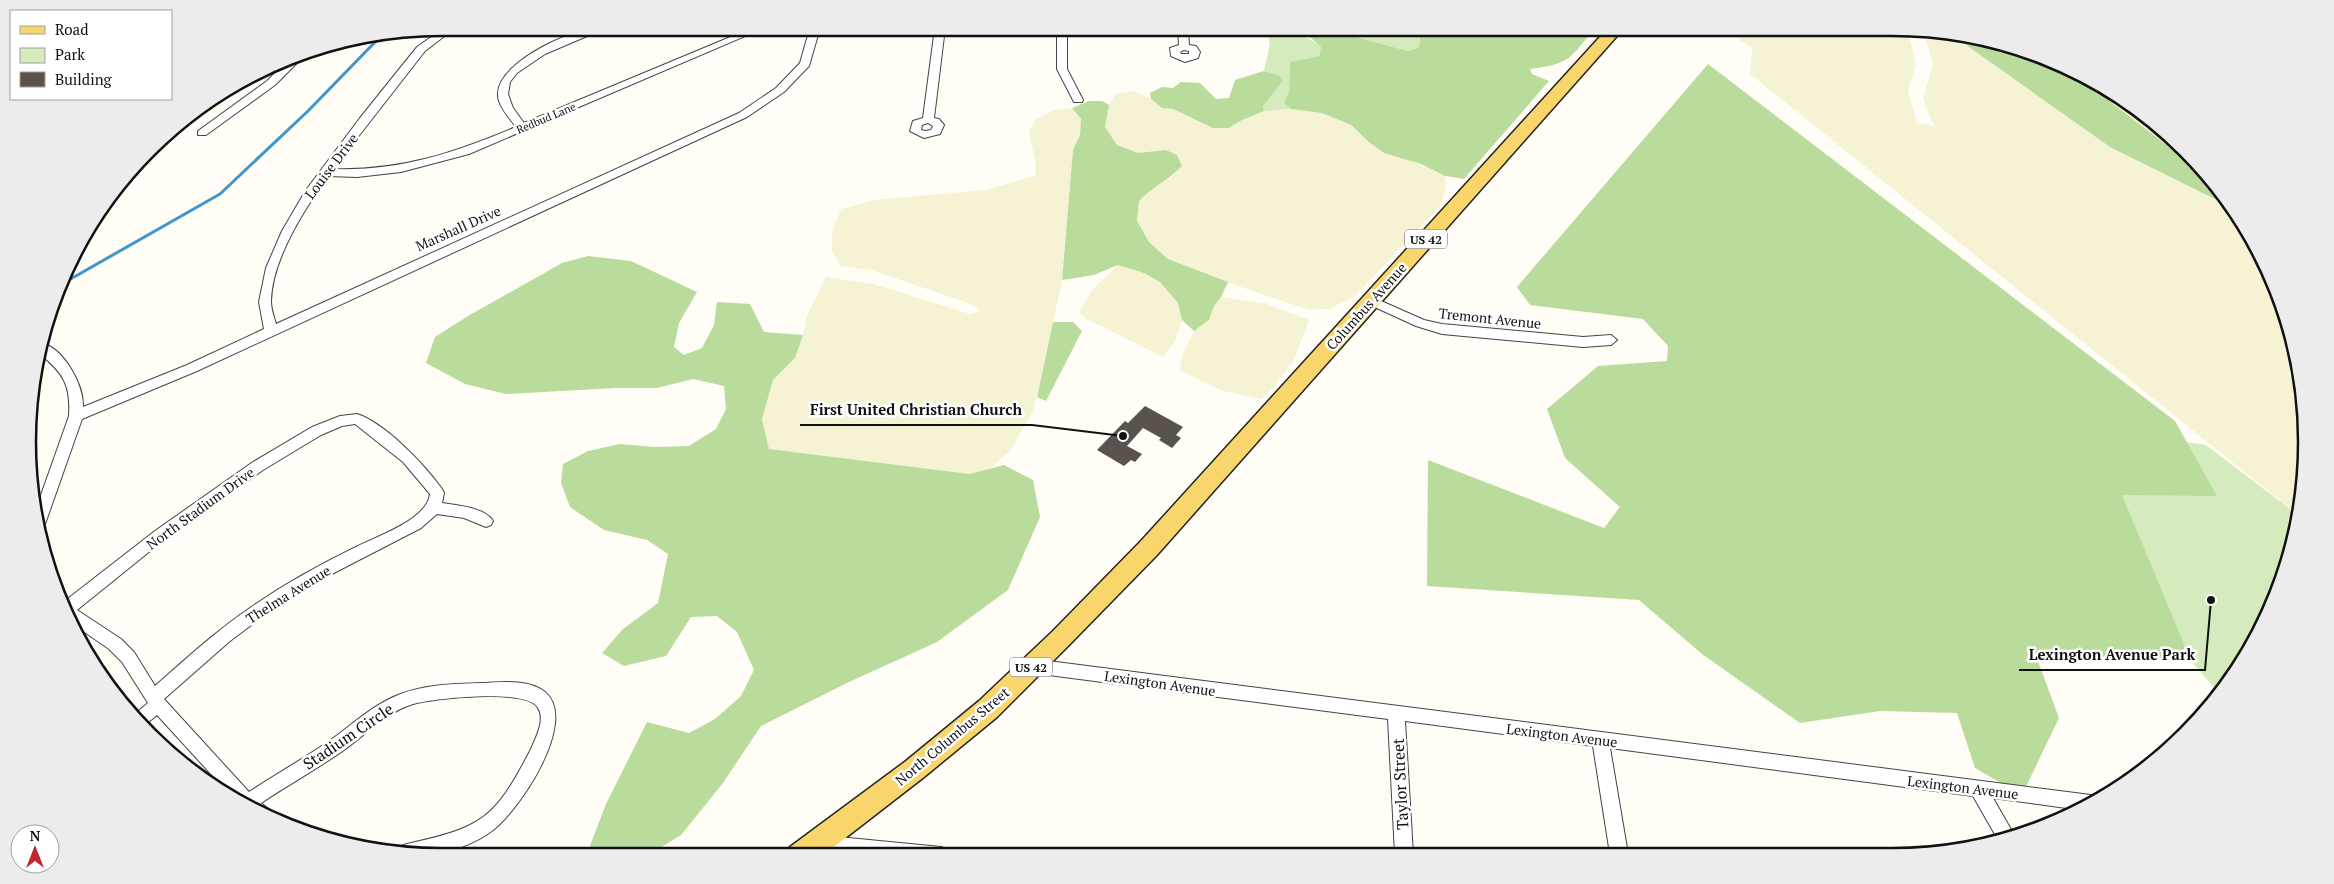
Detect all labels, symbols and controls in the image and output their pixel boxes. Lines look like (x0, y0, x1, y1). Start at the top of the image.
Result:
legend (10, 10, 172, 100)
text: Road (55, 19, 88, 39)
text: Park (55, 44, 85, 64)
text: Building (55, 69, 113, 89)
street label: Redbud Lane (514, 99, 578, 137)
street label: Louise Drive (300, 129, 362, 203)
street label: Marshall Drive (412, 201, 504, 255)
road number: US 42 (1405, 230, 1447, 248)
street label: Columbus Avenue (1322, 258, 1410, 354)
street label: Tremont Avenue (1438, 303, 1542, 333)
callout: First United Christian Church (800, 395, 1032, 425)
text: First United Christian Church (810, 399, 1022, 419)
street label: North Stadium Drive (142, 462, 258, 554)
street label: Thelma Avenue (242, 560, 334, 628)
callout: Lexington Avenue Park (2019, 640, 2205, 670)
text: Lexington Avenue Park (2029, 644, 2195, 664)
road number: US 42 (1010, 658, 1052, 676)
street label: Lexington Avenue (1103, 666, 1217, 700)
street label: North Columbus Street (891, 682, 1014, 789)
street label: Stadium Circle (298, 698, 398, 774)
street label: Lexington Avenue (1505, 719, 1619, 751)
street label: Taylor Street (1387, 737, 1413, 830)
street label: Lexington Avenue (1906, 771, 2020, 803)
north arrow (10, 824, 60, 874)
text: N (30, 826, 41, 845)

